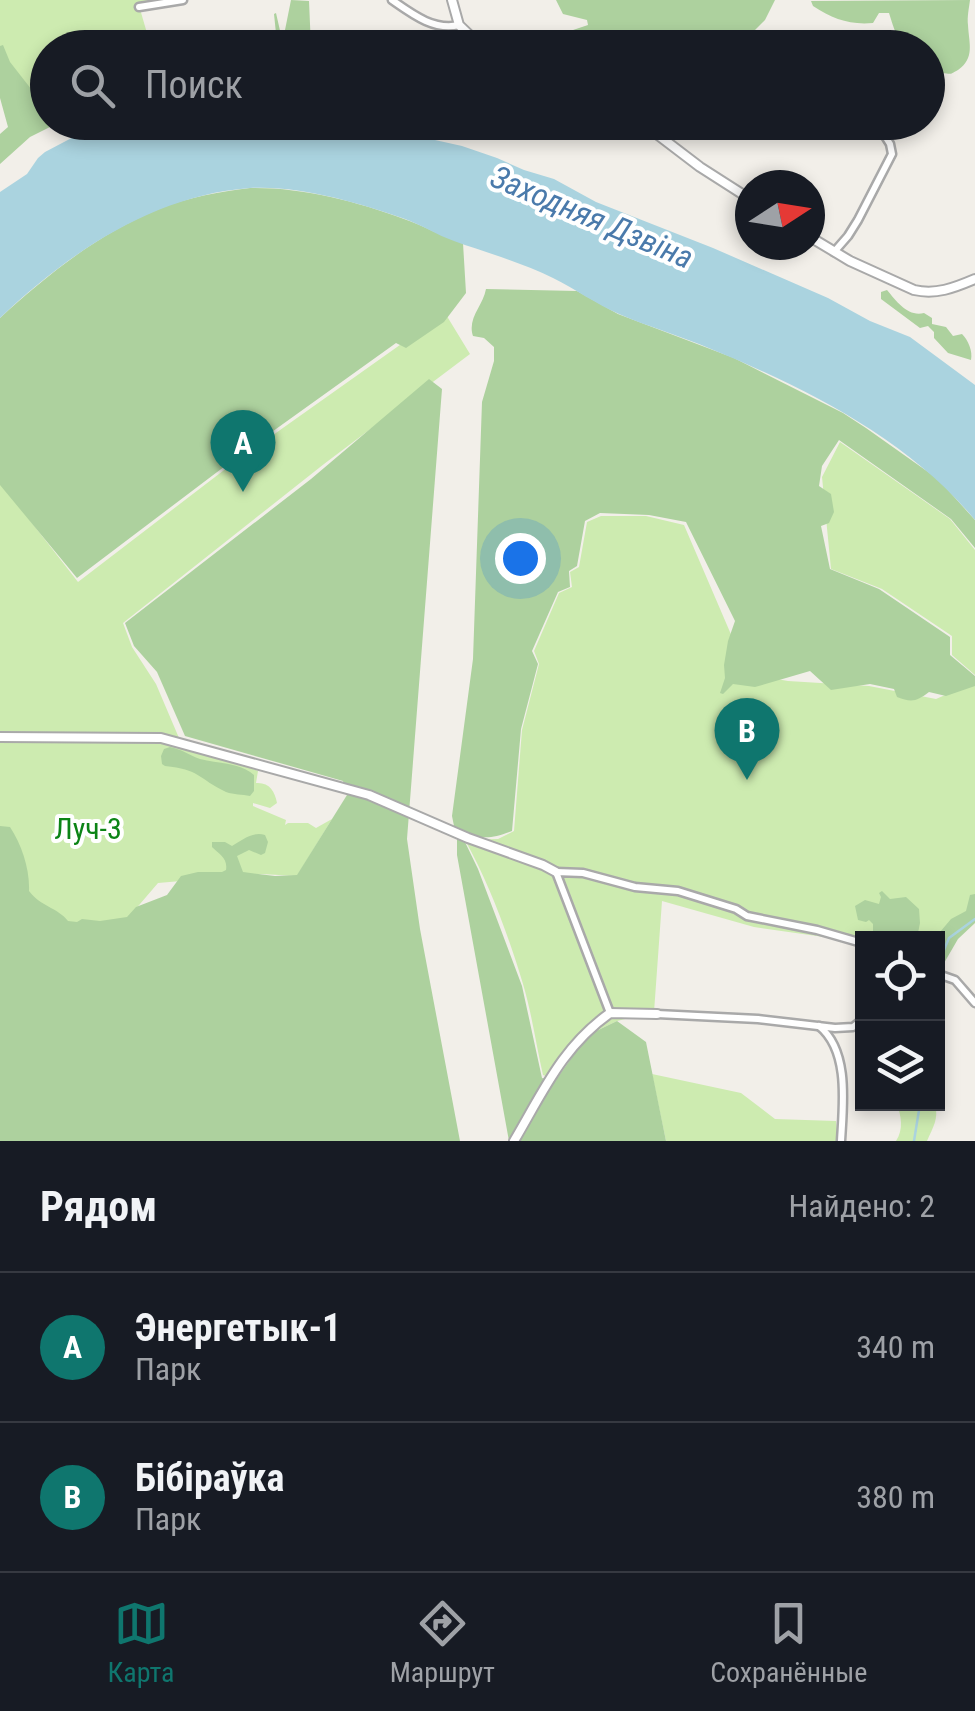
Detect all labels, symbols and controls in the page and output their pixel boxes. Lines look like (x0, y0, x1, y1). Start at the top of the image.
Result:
search box (30, 30, 945, 140)
icon: search (65, 58, 120, 113)
text: Поиск (145, 63, 243, 107)
water label: Заходняя Дзвіна (485, 157, 699, 277)
north arrow (735, 170, 825, 260)
pin: A (210, 410, 276, 492)
your location (495, 533, 546, 584)
pin: B (714, 698, 780, 780)
park label: Луч-3 (54, 811, 122, 846)
map controls (855, 931, 945, 1111)
button: locate (855, 931, 945, 1021)
button: layers (855, 1021, 945, 1111)
text: Рядом (40, 1182, 157, 1231)
text: Найдено: 2 (788, 1187, 935, 1225)
text: Энергетык-1 (135, 1306, 341, 1350)
text: A (63, 1328, 82, 1366)
text: 340 m (856, 1328, 935, 1366)
text: Парк (135, 1350, 201, 1388)
text: Бібіраўка (135, 1456, 284, 1500)
text: B (64, 1478, 81, 1516)
text: 380 m (856, 1478, 935, 1516)
text: Парк (135, 1500, 201, 1538)
tab: Карта (108, 1596, 175, 1689)
tab: Маршрут (390, 1596, 495, 1689)
tab: Сохранённые (710, 1596, 867, 1689)

